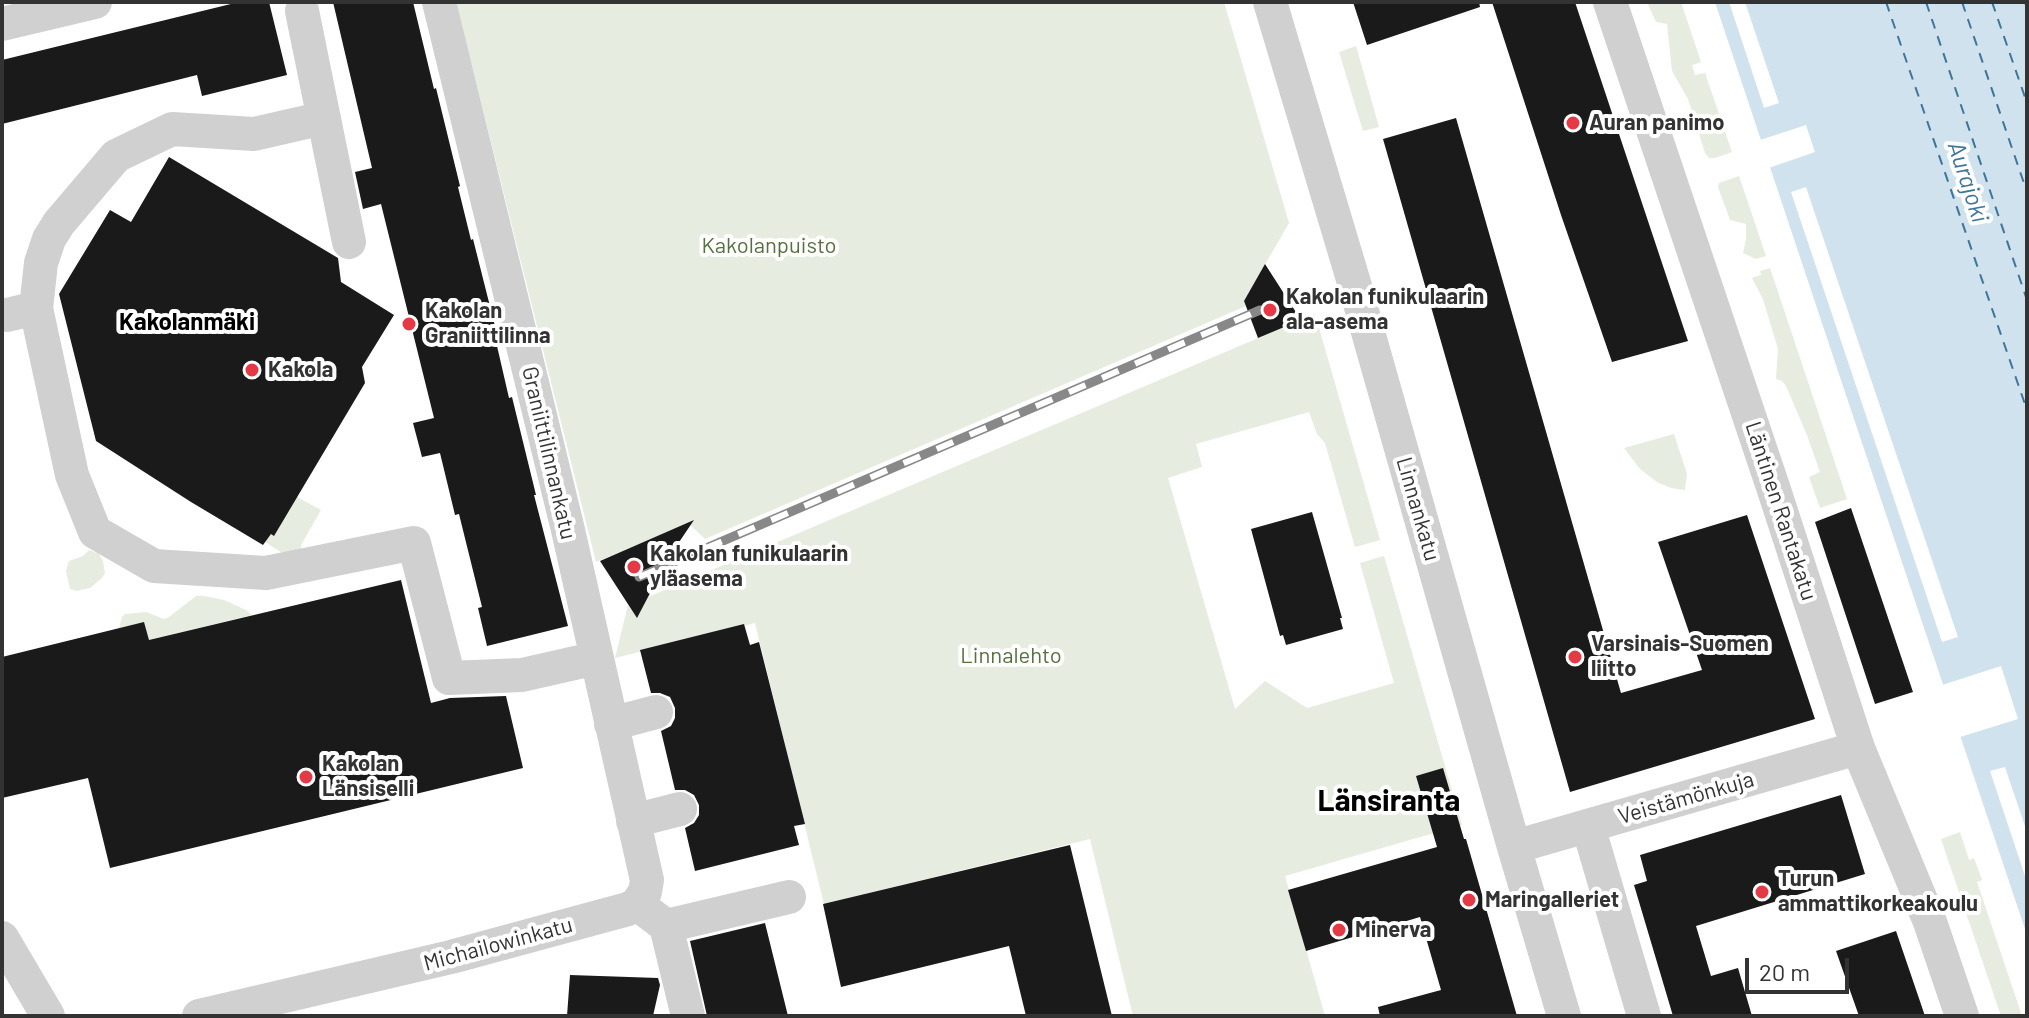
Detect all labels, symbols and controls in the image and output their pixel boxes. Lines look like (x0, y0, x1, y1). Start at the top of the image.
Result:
place label: Auran panimo (1589, 110, 1724, 136)
marker: Auran panimo (1564, 114, 1582, 132)
water label: Aurajoki (1941, 138, 1995, 226)
park label: Kakolanpuisto (701, 233, 837, 259)
place label: Kakolan funikulaarin ala-asema (1286, 284, 1484, 336)
place label: Kakolan Graniittilinna (425, 298, 551, 350)
marker: Kakolan funikulaarin ala-asema (1261, 301, 1279, 319)
district label: Kakolanmäki (119, 308, 255, 336)
marker: Kakolan Graniittilinna (400, 315, 418, 333)
place label: Kakola (268, 357, 333, 383)
marker: Kakola (243, 361, 261, 379)
street label: Graniittilinnankatu (516, 364, 582, 542)
street label: Läntinen Rantakatu (1740, 418, 1822, 604)
street label: Linnankatu (1391, 454, 1445, 564)
place label: Kakolan funikulaarin yläasema (650, 541, 848, 592)
marker: Kakolan funikulaarin yläasema (625, 558, 643, 576)
place label: Varsinais-Suomen liitto (1591, 631, 1769, 682)
park label: Linnalehto (960, 643, 1062, 669)
marker: Varsinais-Suomen liitto (1566, 648, 1584, 666)
place label: Kakolan Länsiselli (322, 751, 414, 802)
street label: Veistämönkuja (1615, 766, 1757, 830)
marker: Kakolan Länsiselli (297, 768, 315, 786)
district label: Länsiranta (1318, 783, 1460, 819)
place label: Turun ammattikorkeakoulu (1778, 866, 1978, 918)
marker: Turun ammattikorkeakoulu (1753, 883, 1771, 901)
place label: Maringalleriet (1485, 887, 1619, 913)
marker: Maringalleriet (1460, 891, 1478, 909)
street label: Michailowinkatu (421, 911, 575, 977)
place label: Minerva (1355, 917, 1431, 943)
marker: Minerva (1330, 921, 1348, 939)
scale bar (1749, 942, 1853, 992)
text: 20 m (1759, 957, 1810, 986)

